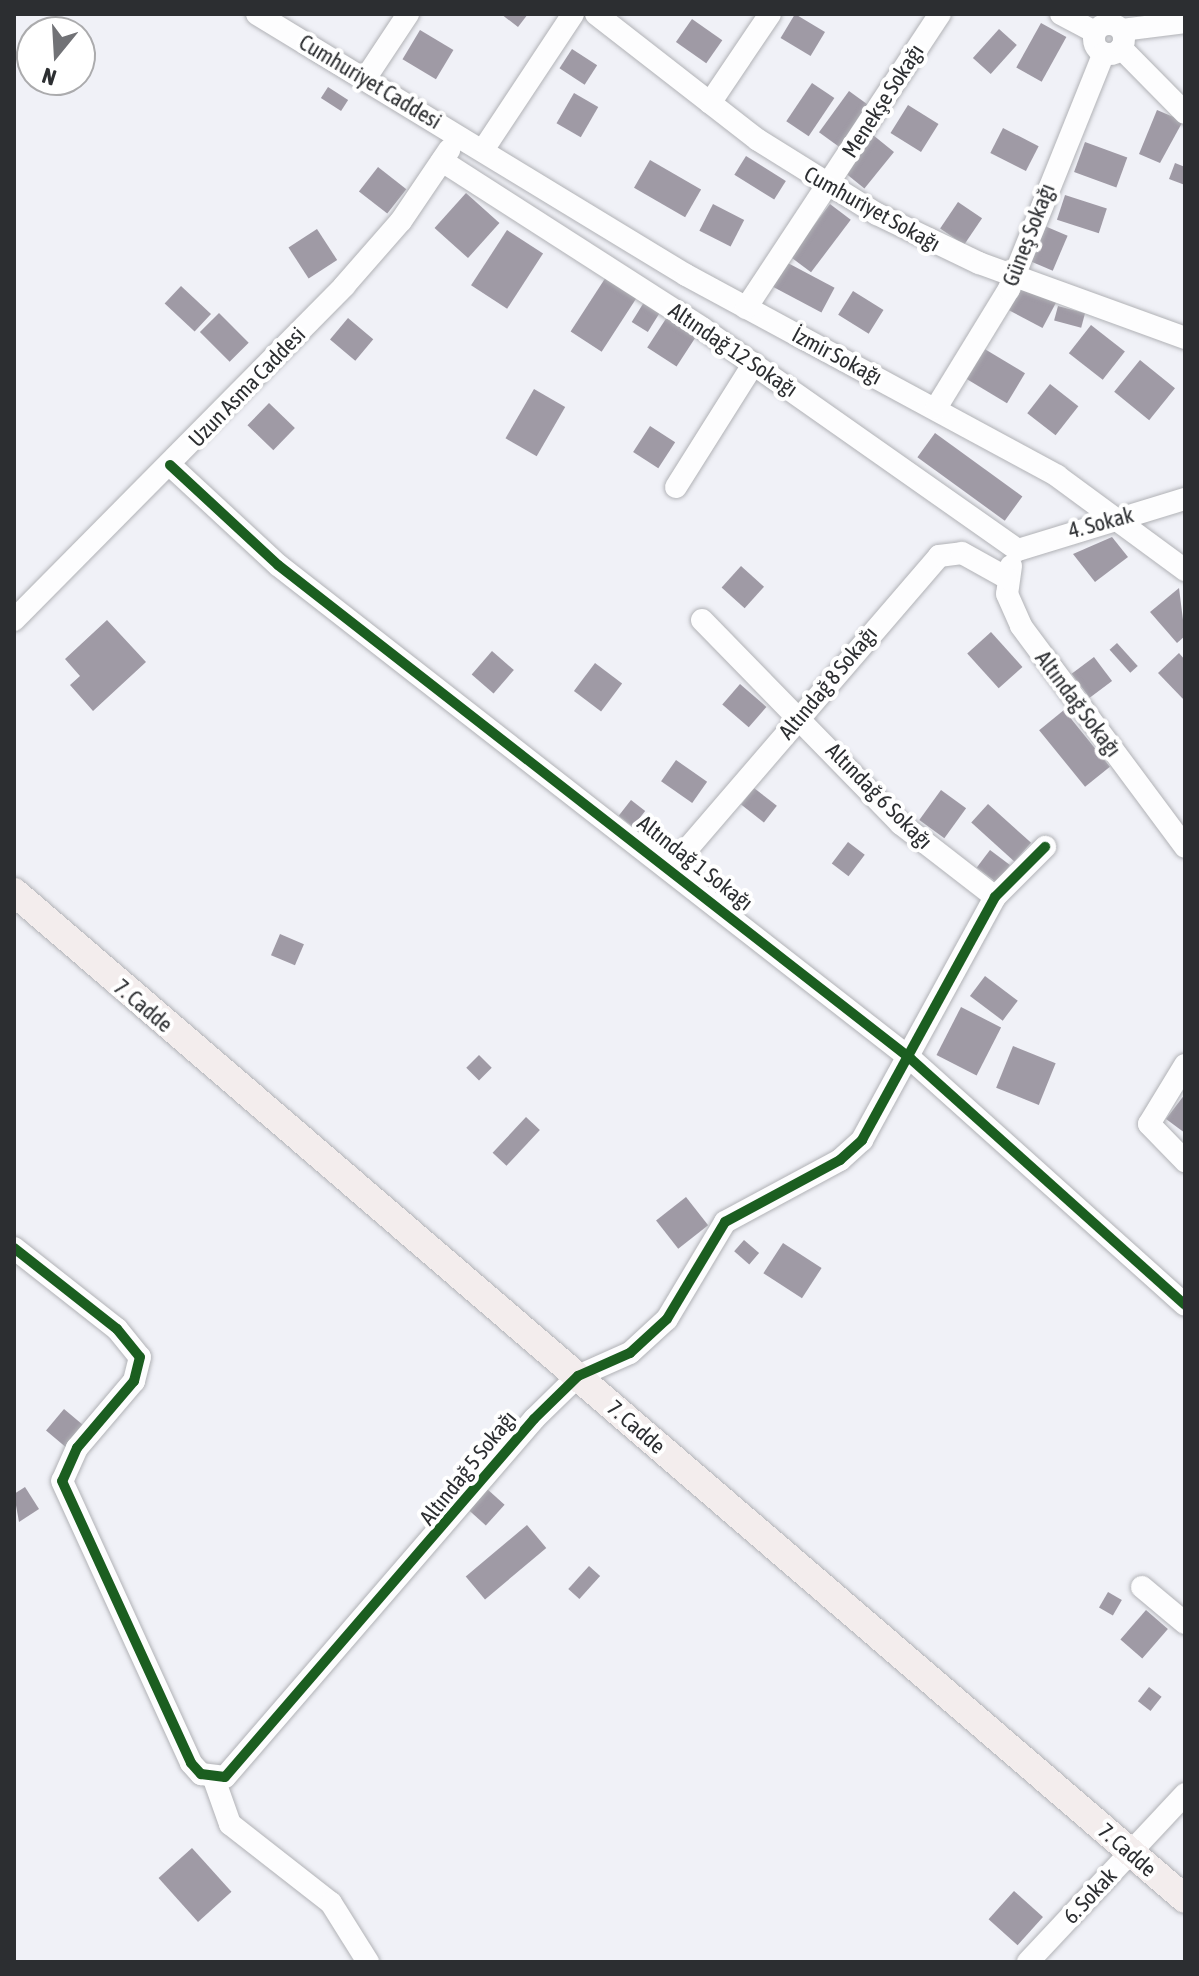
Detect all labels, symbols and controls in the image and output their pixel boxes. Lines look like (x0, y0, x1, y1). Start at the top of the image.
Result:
north arrow (16, 16, 96, 96)
street label: Cumhuriyet Caddesi (294, 29, 446, 135)
street label: Menekşe Sokağı (837, 39, 929, 163)
text: N (39, 63, 59, 91)
street label: Cumhuriyet Sokağı (799, 161, 945, 257)
street label: Güneş Sokağı (997, 180, 1061, 290)
street label: Altındağ 12 Sokağı (664, 297, 802, 403)
street label: Uzun Asma Caddesi (183, 321, 311, 453)
street label: İzmir Sokağı (788, 321, 886, 391)
street label: 4. Sokak (1065, 502, 1137, 544)
street label: Altındağ 8 Sokağı (773, 621, 883, 745)
street label: Altındağ Sokağı (1030, 646, 1126, 762)
street label: Altındağ 6 Sokağı (820, 737, 938, 855)
street label: Altındağ 1 Sokağı (632, 810, 758, 916)
street label: 7. Cadde (108, 974, 178, 1038)
street label: 7. Cadde (602, 1395, 670, 1459)
street label: Altındağ 5 Sokağı (414, 1406, 522, 1530)
street label: 7. Cadde (1093, 1818, 1161, 1882)
street label: 6. Sokak (1058, 1863, 1122, 1929)

